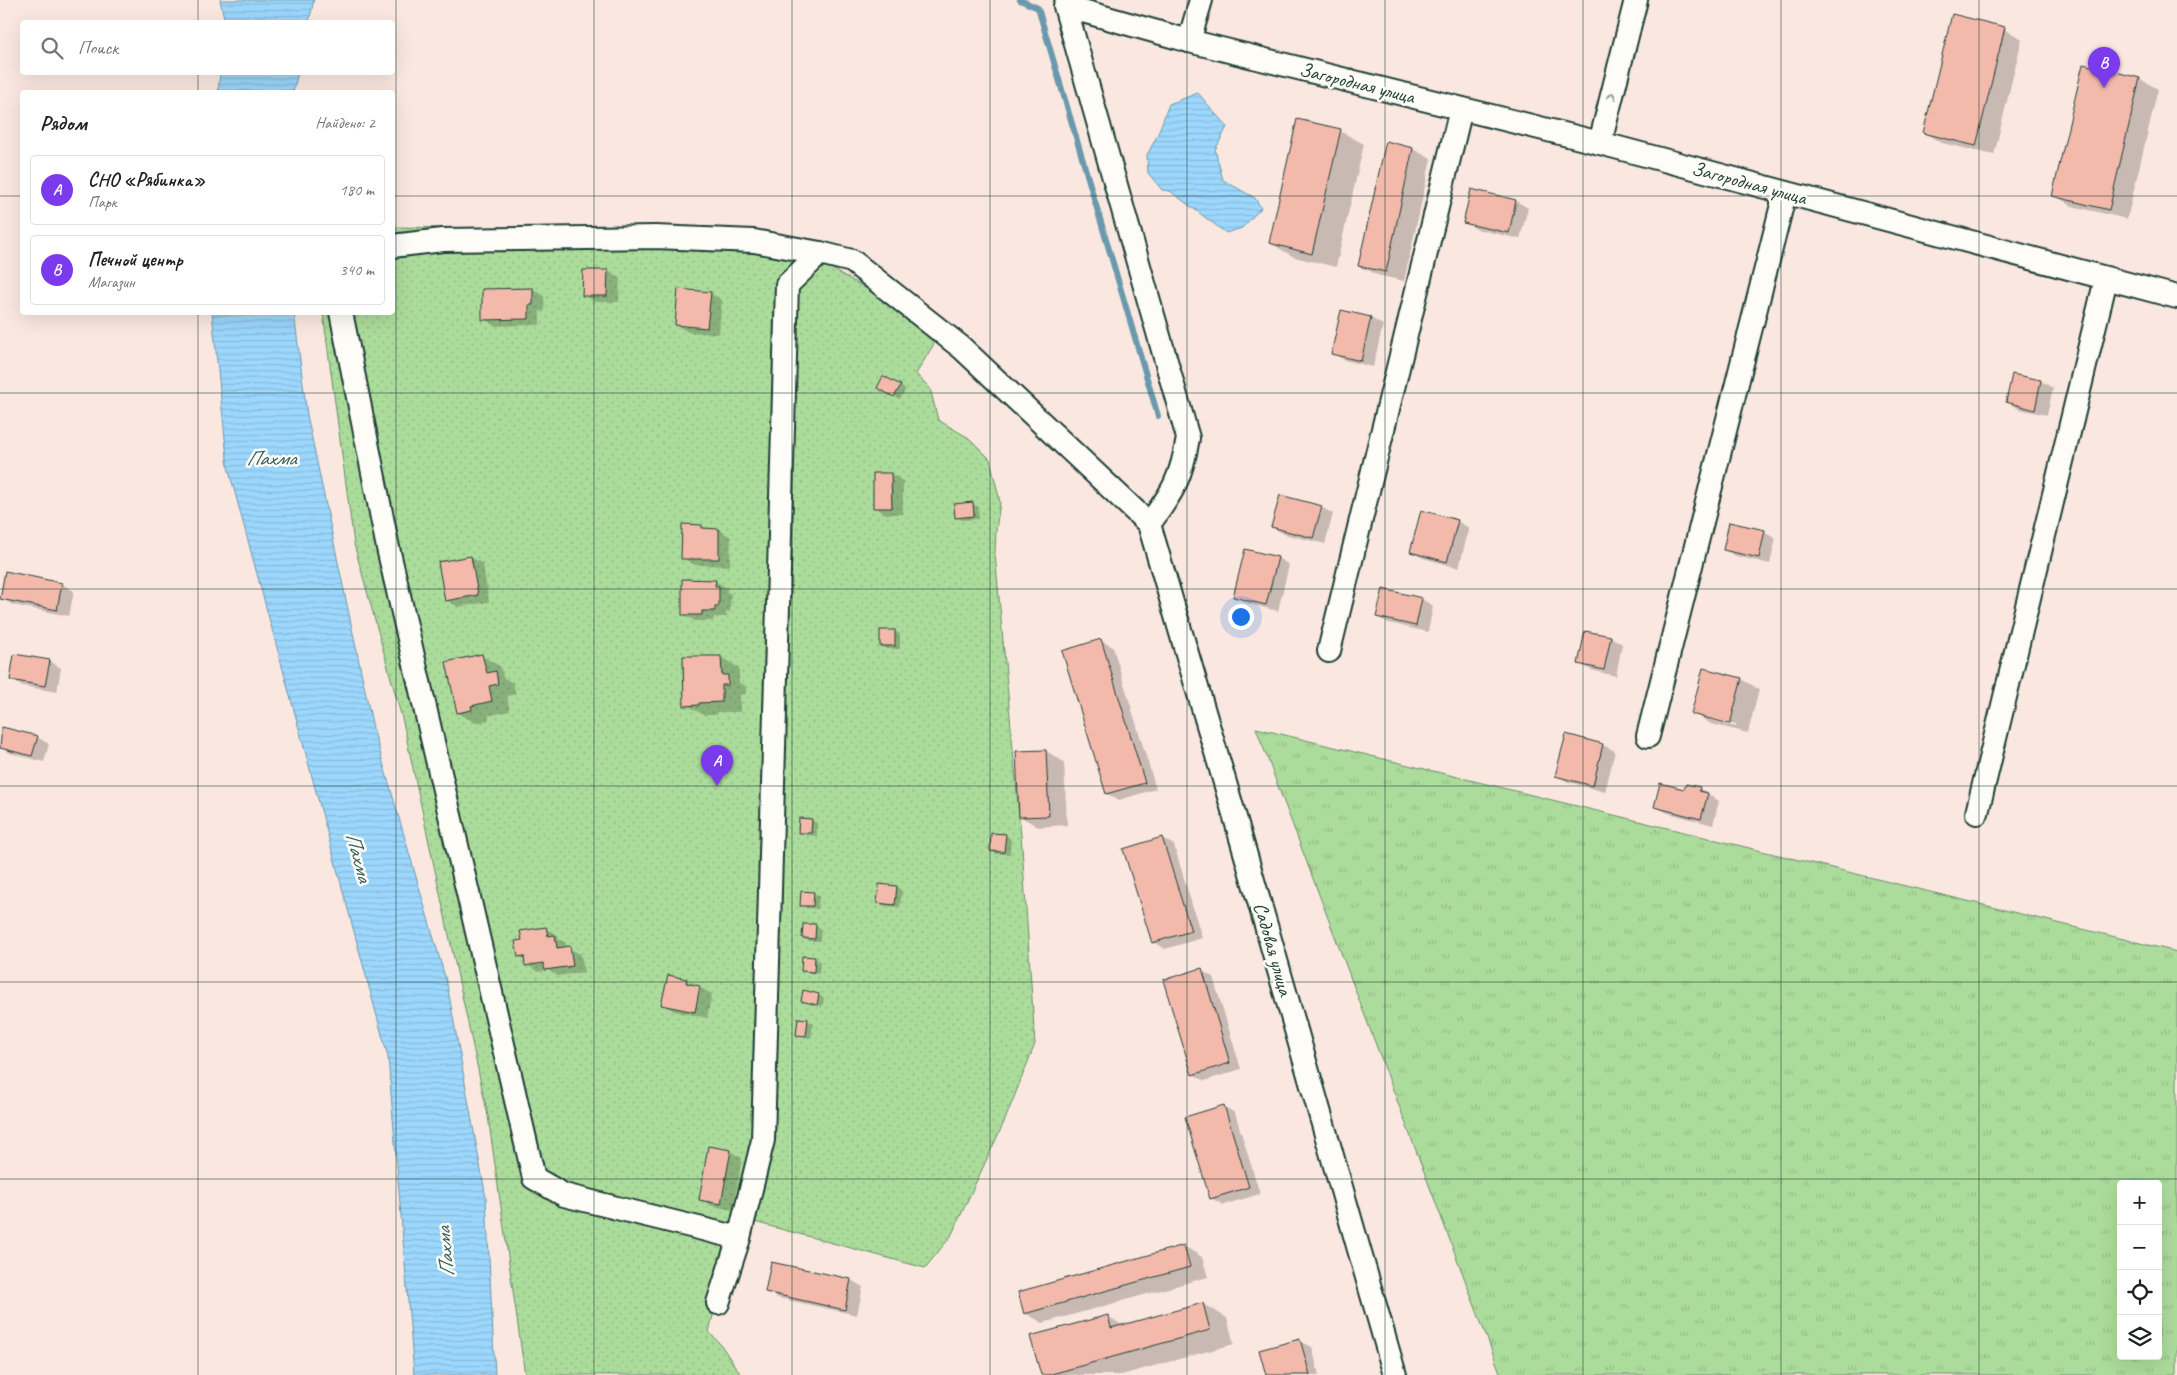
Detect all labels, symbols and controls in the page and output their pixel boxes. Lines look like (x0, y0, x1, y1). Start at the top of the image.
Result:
search box (20, 20, 395, 75)
icon: search (38, 34, 66, 62)
text: Поиск (78, 36, 118, 60)
pin: B (2088, 47, 2120, 88)
street label: Загородная улица (1297, 57, 1419, 110)
one-way arrow (1606, 91, 1617, 100)
text: Рядом (40, 110, 87, 136)
text: Найдено: 2 (315, 113, 375, 133)
street label: Загородная улица (1689, 156, 1811, 211)
text: СНО «Рябинка» (88, 168, 205, 192)
text: A (53, 180, 61, 200)
text: 180 m (340, 180, 374, 200)
text: Парк (88, 192, 117, 212)
text: Печной центр (88, 248, 182, 272)
text: B (53, 260, 61, 280)
text: 340 m (340, 260, 374, 280)
text: Магазин (88, 272, 135, 292)
water label: Пахма (246, 445, 298, 471)
your location (1228, 604, 1254, 630)
pin: A (701, 745, 733, 786)
water label: Пахма (340, 830, 379, 887)
street label: Садовая улица (1248, 899, 1299, 1000)
map controls (2117, 1180, 2162, 1360)
button: + (2117, 1180, 2162, 1225)
water label: Пахма (430, 1224, 460, 1278)
button: − (2117, 1225, 2162, 1270)
button: locate (2117, 1270, 2162, 1315)
button: layers (2117, 1315, 2162, 1360)

